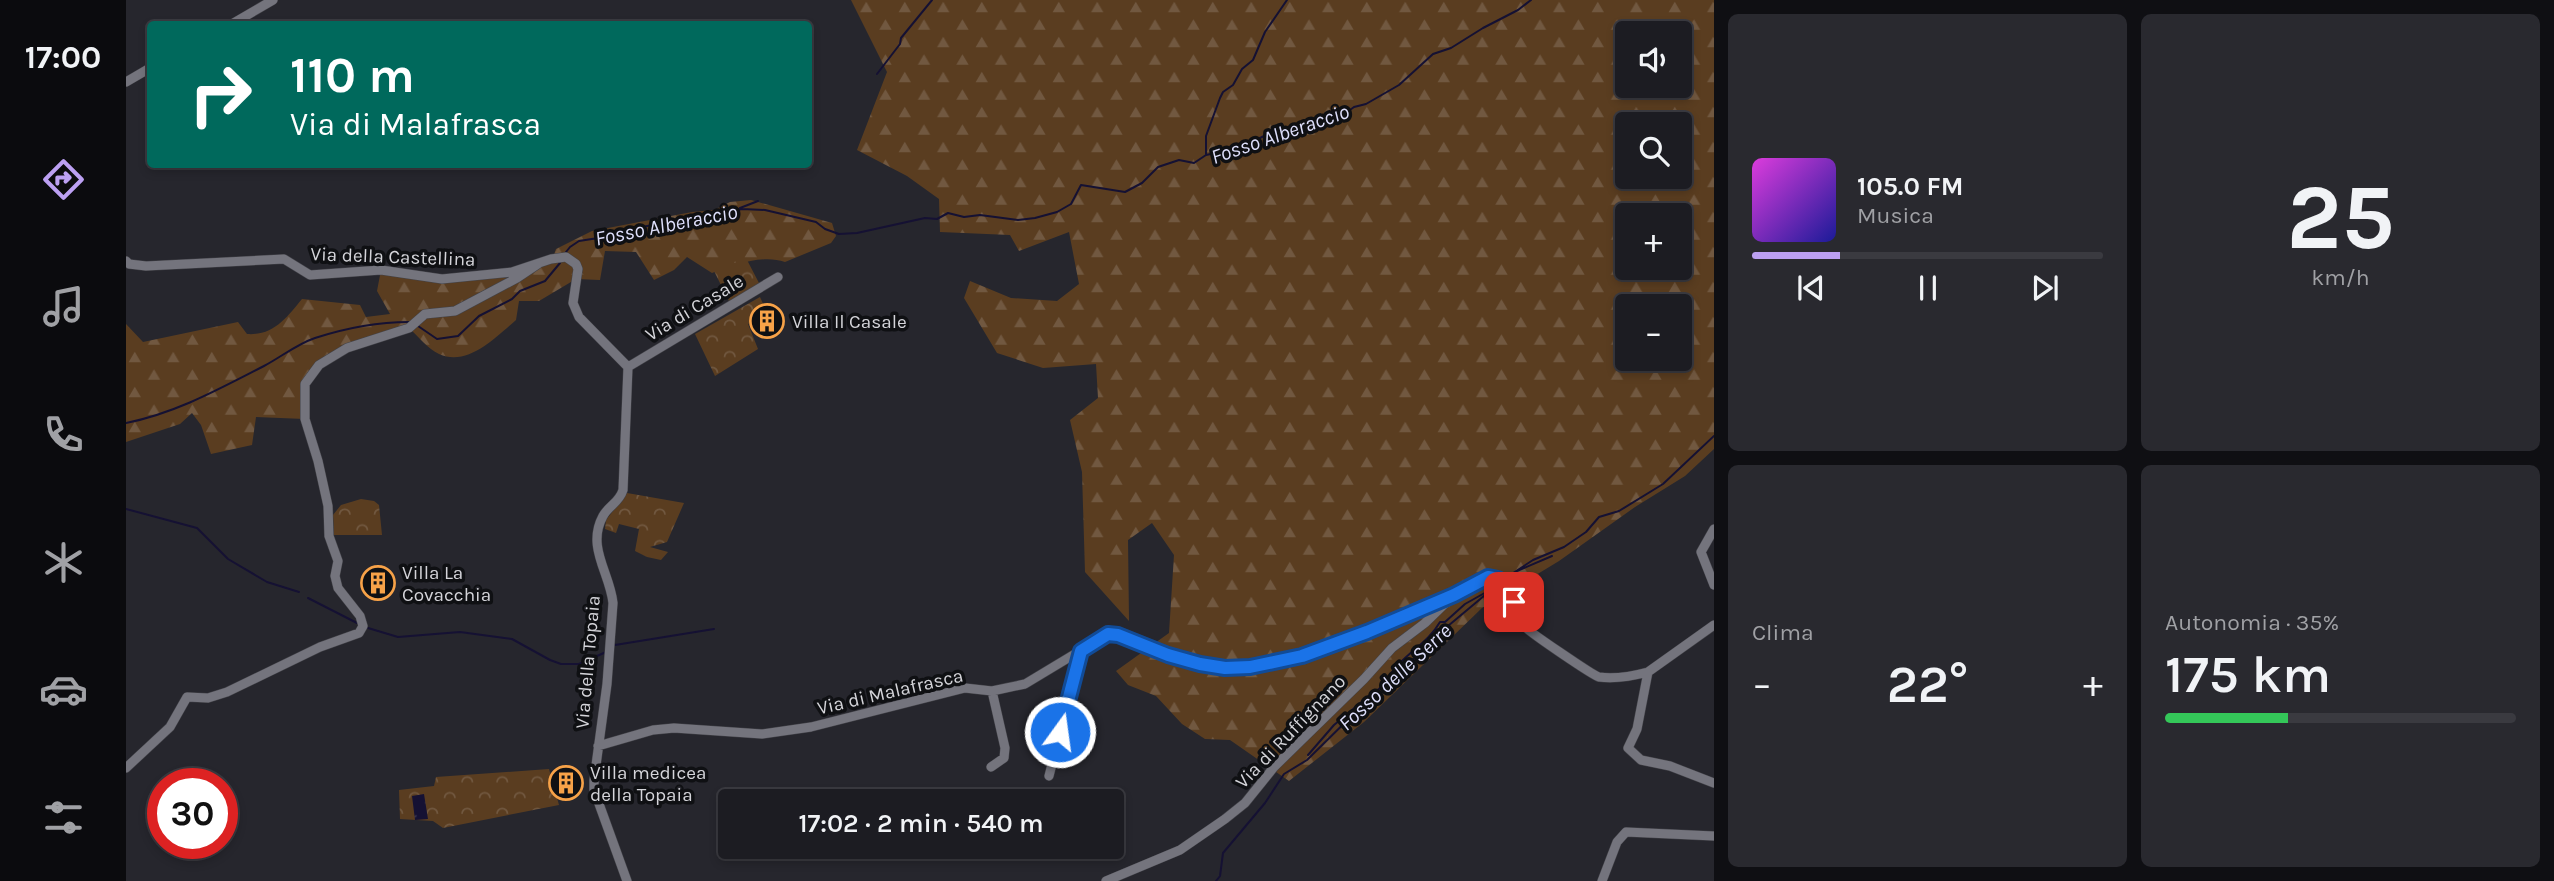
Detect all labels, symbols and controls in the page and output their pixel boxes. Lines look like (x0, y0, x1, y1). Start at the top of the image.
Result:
map controls (1615, 21, 1692, 371)
button: sound (1615, 21, 1692, 98)
text: 17:00 (25, 39, 101, 76)
text: 110 m (290, 47, 415, 104)
icon: right (175, 49, 266, 140)
water label: Fosso Alberaccio (1208, 99, 1353, 169)
text: Via di Malafrasca (290, 106, 541, 143)
button: search (1615, 112, 1692, 189)
icon: directions (39, 155, 88, 204)
text: 25 (2286, 165, 2395, 271)
text: 105.0 FM (1857, 171, 1963, 202)
water label: Fosso Alberaccio (593, 199, 740, 251)
text: Musica (1857, 202, 1934, 229)
button: + (1615, 203, 1692, 280)
street label: Via della Castellina (310, 243, 476, 271)
text: km/h (2311, 264, 2370, 291)
icon: previous (1792, 269, 1830, 307)
icon: pause (1909, 269, 1947, 307)
icon: next (2026, 269, 2064, 307)
street label: Via di Casale (642, 270, 747, 346)
icon: music (39, 282, 88, 331)
button: − (1615, 294, 1692, 371)
building icon: Villa Il Casale (748, 302, 786, 340)
place label: Villa Il Casale (792, 311, 907, 333)
icon: phone (39, 410, 88, 459)
icon: climate (39, 538, 88, 587)
place label: Villa La Covacchia (402, 562, 491, 606)
building icon: Villa La Covacchia (359, 564, 397, 602)
pin (1484, 572, 1544, 632)
icon: arrive (1495, 583, 1533, 621)
street label: Via della Topaia (571, 594, 605, 730)
text: Autonomia · 35% (2165, 609, 2339, 636)
water label: Fosso delle Serre (1334, 618, 1457, 735)
text: Clima (1752, 619, 1814, 646)
text: 175 km (2165, 644, 2331, 705)
text: 22° (1887, 654, 1968, 715)
text: − (1752, 662, 1772, 707)
text: + (2083, 662, 2103, 707)
street label: Via di Malafrasca (815, 664, 965, 719)
icon: car (39, 665, 88, 714)
street label: Via di Ruffignano (1231, 670, 1350, 793)
position arrow (1023, 695, 1097, 769)
place label: Villa medicea della Topaia (590, 762, 706, 806)
building icon: Villa medicea della Topaia (547, 764, 585, 802)
speed limit sign: 30 (147, 768, 238, 859)
icon: filters (39, 793, 88, 842)
text: 17:02 · 2 min · 540 m (798, 808, 1044, 839)

